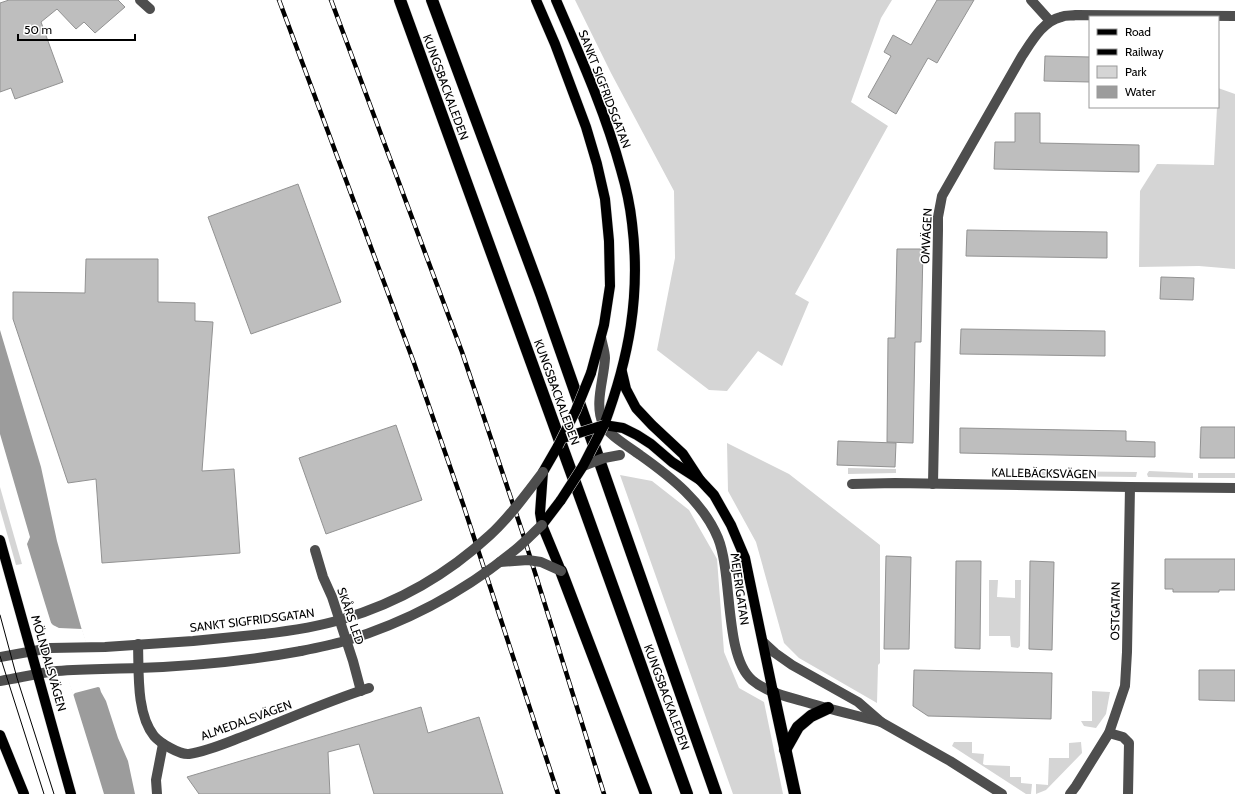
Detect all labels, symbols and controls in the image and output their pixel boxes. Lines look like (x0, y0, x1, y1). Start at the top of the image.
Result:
scale bar (18, 16, 135, 42)
legend (1089, 16, 1219, 108)
text: 50 m (24, 22, 52, 37)
text: Road (1125, 24, 1151, 39)
street label: SANKT SIGFRIDSGATAN (575, 28, 635, 150)
street label: KUNGSBACKALEDEN (420, 32, 472, 142)
text: Railway (1125, 44, 1163, 59)
text: Park (1125, 64, 1147, 79)
text: Water (1125, 84, 1156, 99)
street label: OMVÄGEN (917, 208, 935, 264)
street label: KUNGSBACKALEDEN (531, 337, 583, 447)
street label: KALLEBÄCKSVÄGEN (991, 465, 1097, 481)
street label: MEJERIGATAN (728, 552, 752, 626)
street label: OSTGATAN (1107, 581, 1123, 641)
street label: SKÅRS LED (334, 585, 368, 647)
street label: SANKT SIGFRIDSGATAN (189, 605, 315, 635)
street label: MÖLNDALSVÄGEN (28, 613, 70, 713)
street label: KUNGSBACKALEDEN (641, 642, 693, 752)
street label: ALMEDALSVÄGEN (198, 697, 294, 743)

